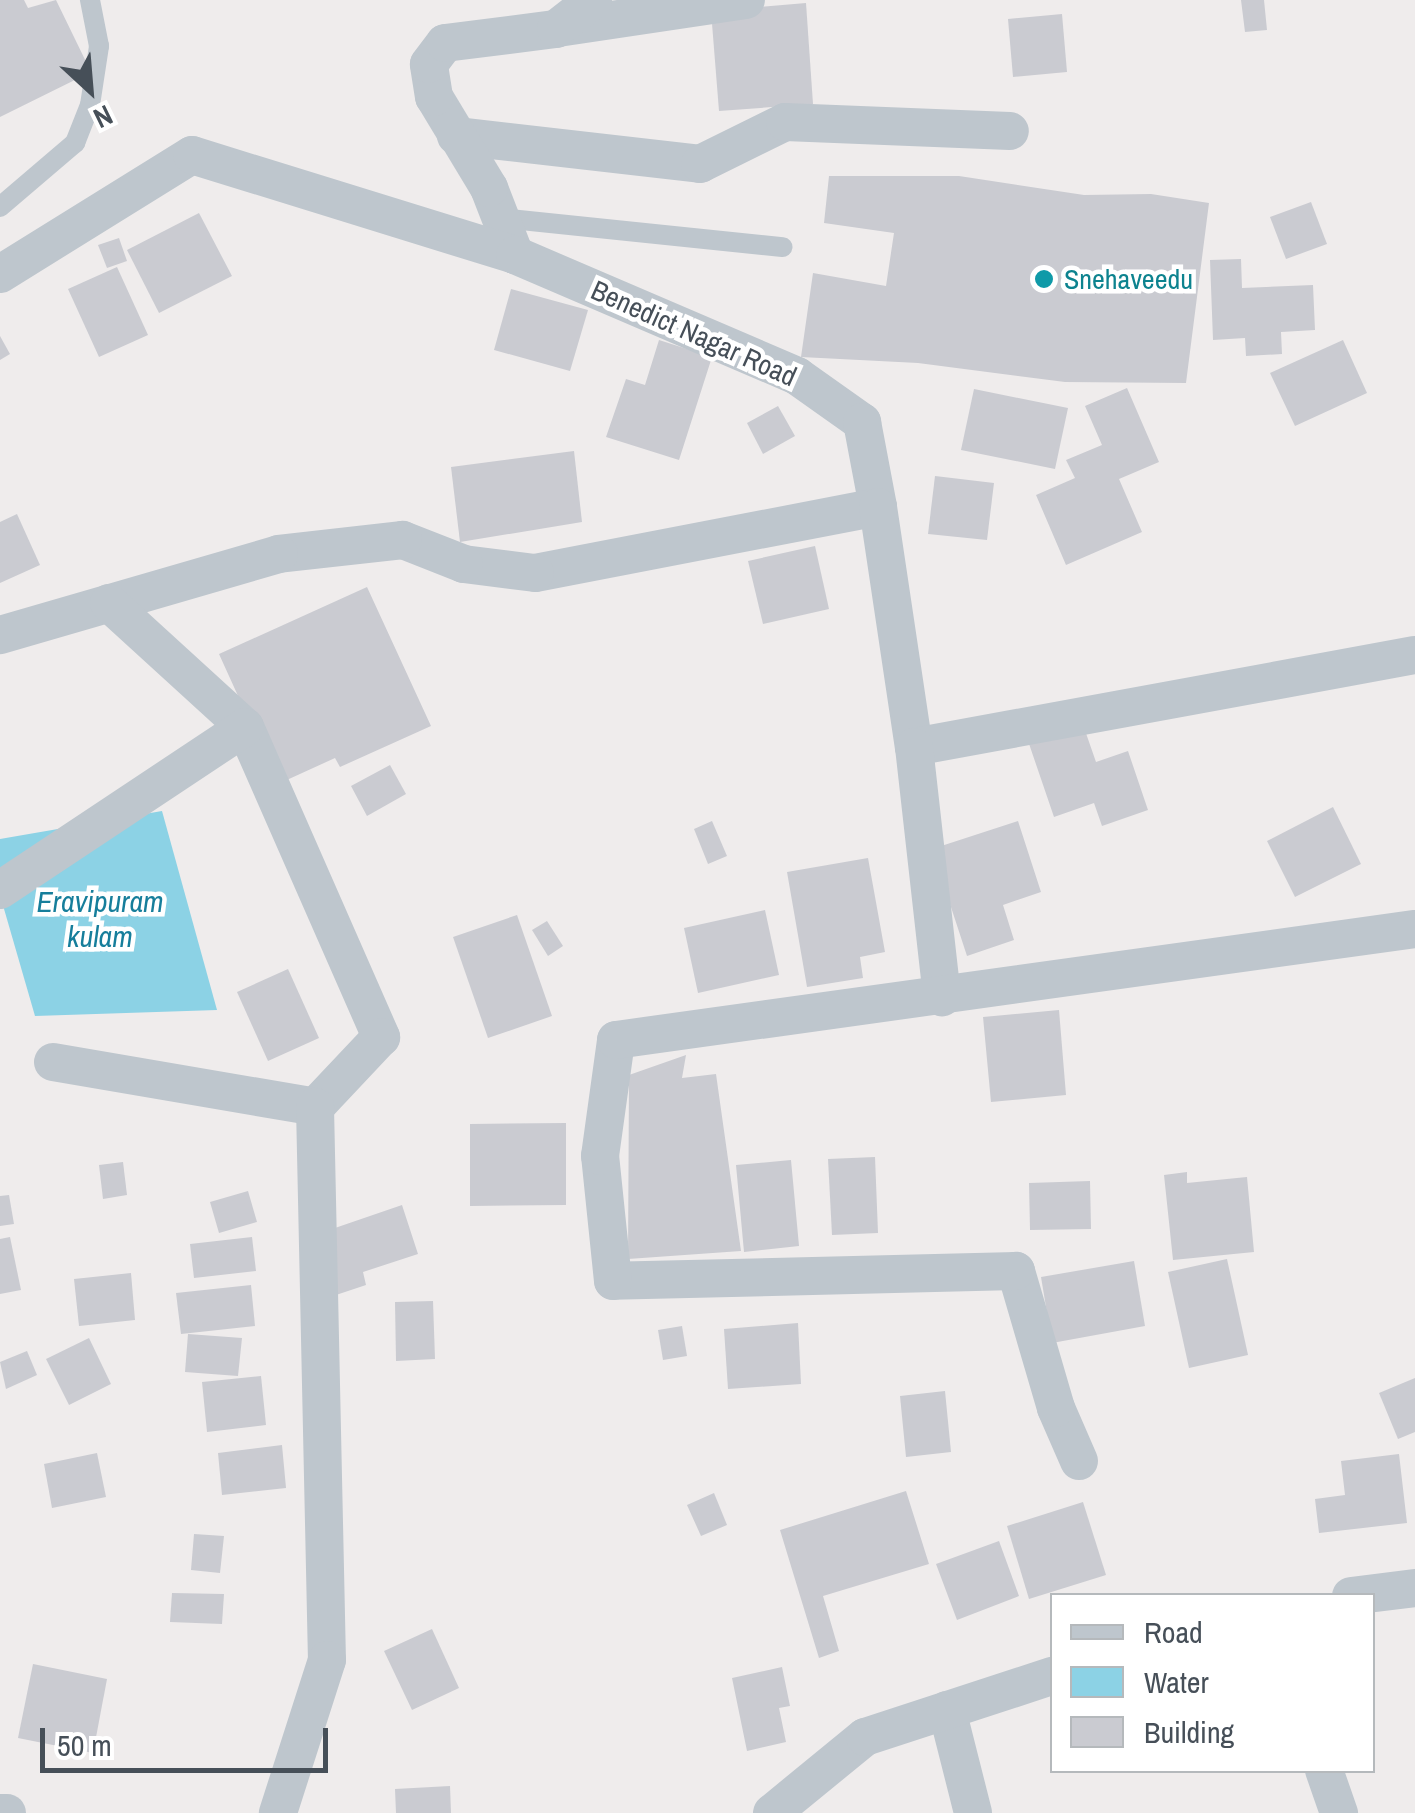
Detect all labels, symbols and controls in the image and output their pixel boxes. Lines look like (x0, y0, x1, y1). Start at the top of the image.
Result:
north arrow (40, 40, 140, 140)
text: N (87, 96, 119, 138)
place label: Snehaveedu (1064, 262, 1193, 296)
marker: Snehaveedu (1033, 268, 1055, 290)
street label: Benedict Nagar Road (586, 273, 802, 393)
water label: Eravipuram kulam (36, 883, 164, 954)
legend (1050, 1593, 1375, 1773)
text: Road (1144, 1612, 1203, 1652)
text: Water (1144, 1662, 1209, 1702)
scale bar (45, 1708, 332, 1770)
text: Building (1144, 1712, 1234, 1752)
text: 50 m (57, 1725, 112, 1765)

